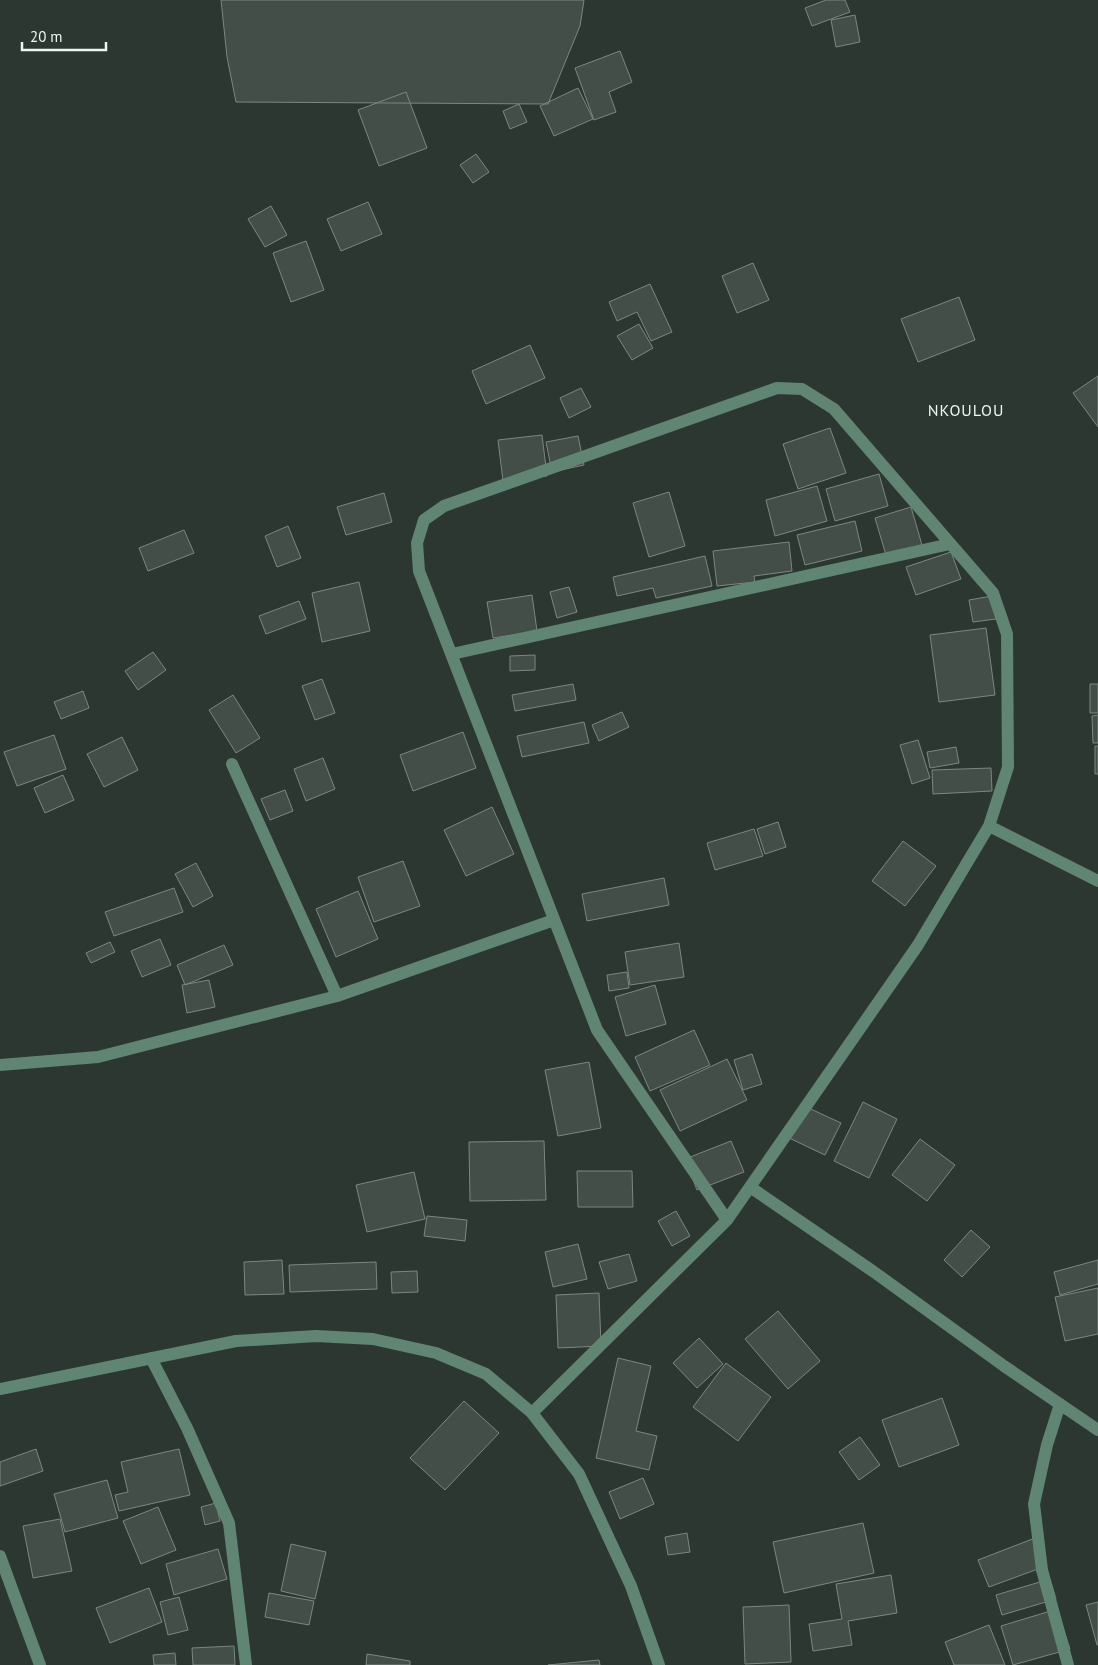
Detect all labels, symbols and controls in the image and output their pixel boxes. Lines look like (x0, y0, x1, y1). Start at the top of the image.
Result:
scale bar (22, 20, 106, 52)
text: 20 m (30, 27, 63, 46)
district label: NKOULOU (928, 400, 1004, 420)

